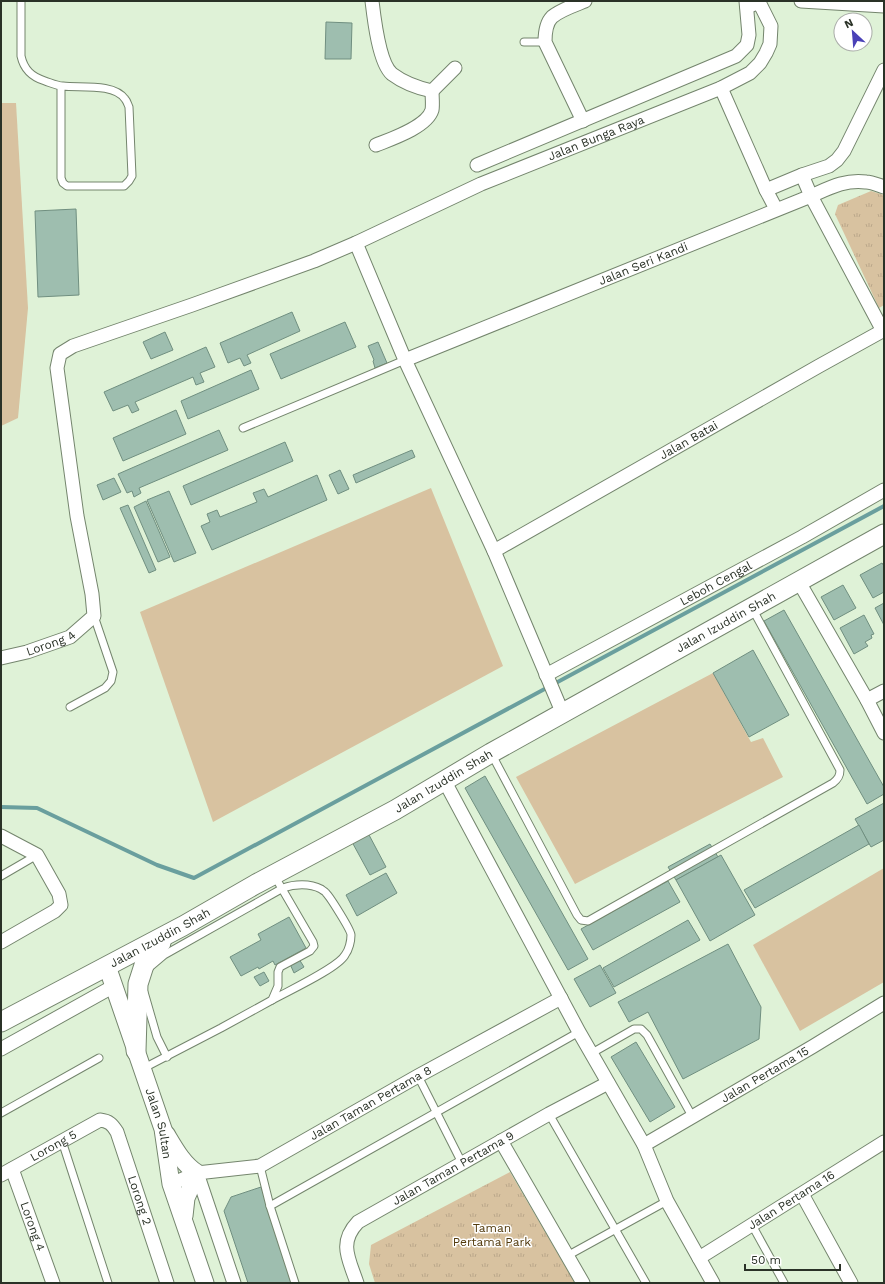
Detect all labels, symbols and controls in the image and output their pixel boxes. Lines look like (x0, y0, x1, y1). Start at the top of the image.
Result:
north arrow (833, 12, 873, 52)
text: N (842, 16, 855, 31)
street label: Jalan Bunga Raya (546, 112, 646, 163)
street label: Jalan Seri Kandi (597, 239, 690, 288)
street label: Jalan Batai (657, 418, 720, 462)
street label: Leboh Cengal (677, 558, 755, 608)
street label: Jalan Izuddin Shah (674, 589, 778, 655)
street label: Lorong 4 (24, 628, 79, 659)
street label: Jalan Izuddin Shah (392, 747, 495, 816)
street label: Jalan Izuddin Shah (107, 905, 213, 970)
street label: Jalan Pertama 15 (718, 1043, 811, 1106)
street label: Jalan Taman Pertama 8 (307, 1063, 434, 1143)
street label: Jalan Sultan (142, 1086, 174, 1160)
street label: Lorong 5 (28, 1127, 79, 1164)
street label: Jalan Taman Pertama 9 (390, 1128, 516, 1208)
street label: Jalan Pertama 16 (745, 1168, 837, 1233)
street label: Lorong 2 (125, 1174, 154, 1227)
street label: Lorong 4 (17, 1200, 48, 1253)
park label: Taman Pertama Park (453, 1221, 531, 1249)
scale bar (745, 1246, 840, 1272)
text: 50 m (751, 1253, 781, 1267)

